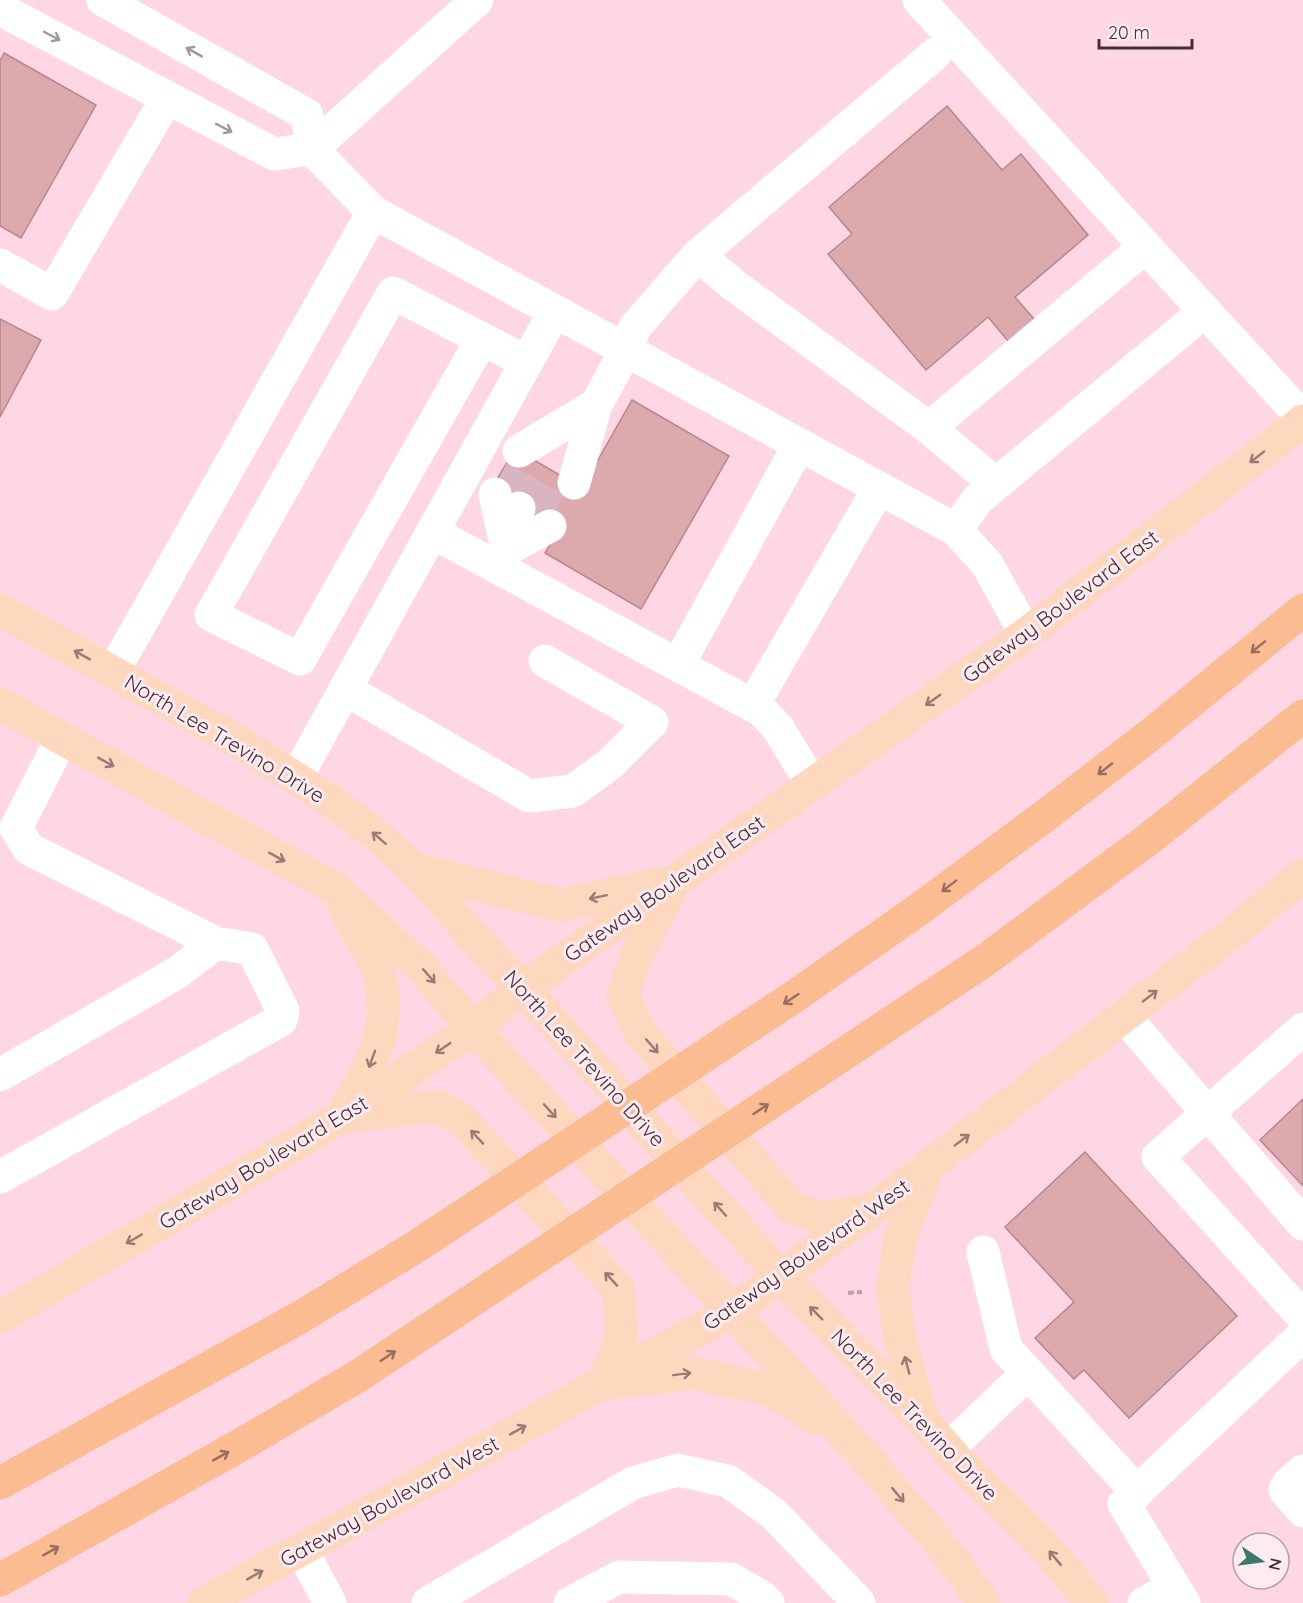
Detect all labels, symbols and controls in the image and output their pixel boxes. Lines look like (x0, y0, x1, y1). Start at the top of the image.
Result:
scale bar (1099, 12, 1192, 50)
text: 20 m (1108, 21, 1150, 44)
one-way arrow (42, 31, 60, 42)
one-way arrow (186, 45, 203, 57)
one-way arrow (214, 123, 232, 134)
one-way arrow (1249, 451, 1265, 464)
street label: Gateway Boulevard East (957, 524, 1163, 688)
one-way arrow (1250, 641, 1266, 654)
one-way arrow (73, 649, 91, 660)
street label: North Lee Trevino Drive (120, 668, 330, 808)
one-way arrow (925, 694, 941, 706)
one-way arrow (97, 756, 114, 768)
one-way arrow (1098, 763, 1114, 775)
street label: Gateway Boulevard East (559, 809, 769, 967)
one-way arrow (372, 831, 387, 845)
one-way arrow (268, 851, 285, 863)
one-way arrow (942, 880, 958, 892)
one-way arrow (589, 892, 608, 903)
street label: North Lee Trevino Drive (499, 964, 671, 1152)
one-way arrow (422, 968, 436, 983)
one-way arrow (1141, 990, 1157, 1003)
one-way arrow (783, 993, 799, 1005)
one-way arrow (645, 1038, 659, 1053)
one-way arrow (435, 1042, 451, 1054)
one-way arrow (366, 1049, 377, 1068)
street label: Gateway Boulevard East (154, 1089, 372, 1235)
one-way arrow (752, 1103, 769, 1115)
one-way arrow (543, 1104, 557, 1119)
one-way arrow (470, 1129, 485, 1144)
one-way arrow (953, 1134, 969, 1147)
street label: Gateway Boulevard West (698, 1173, 914, 1335)
one-way arrow (713, 1202, 727, 1217)
one-way arrow (126, 1233, 143, 1245)
one-way arrow (603, 1272, 618, 1287)
one-way arrow (809, 1306, 824, 1321)
street label: North Lee Trevino Drive (826, 1323, 1004, 1505)
one-way arrow (380, 1350, 396, 1362)
one-way arrow (901, 1356, 913, 1375)
one-way arrow (672, 1368, 691, 1379)
one-way arrow (509, 1424, 526, 1436)
street label: Gateway Boulevard West (275, 1430, 503, 1572)
one-way arrow (212, 1450, 229, 1462)
one-way arrow (891, 1487, 905, 1502)
north arrow (1231, 1531, 1291, 1591)
one-way arrow (42, 1545, 59, 1557)
one-way arrow (1048, 1551, 1062, 1566)
text: N (1265, 1556, 1287, 1572)
one-way arrow (246, 1569, 263, 1581)

